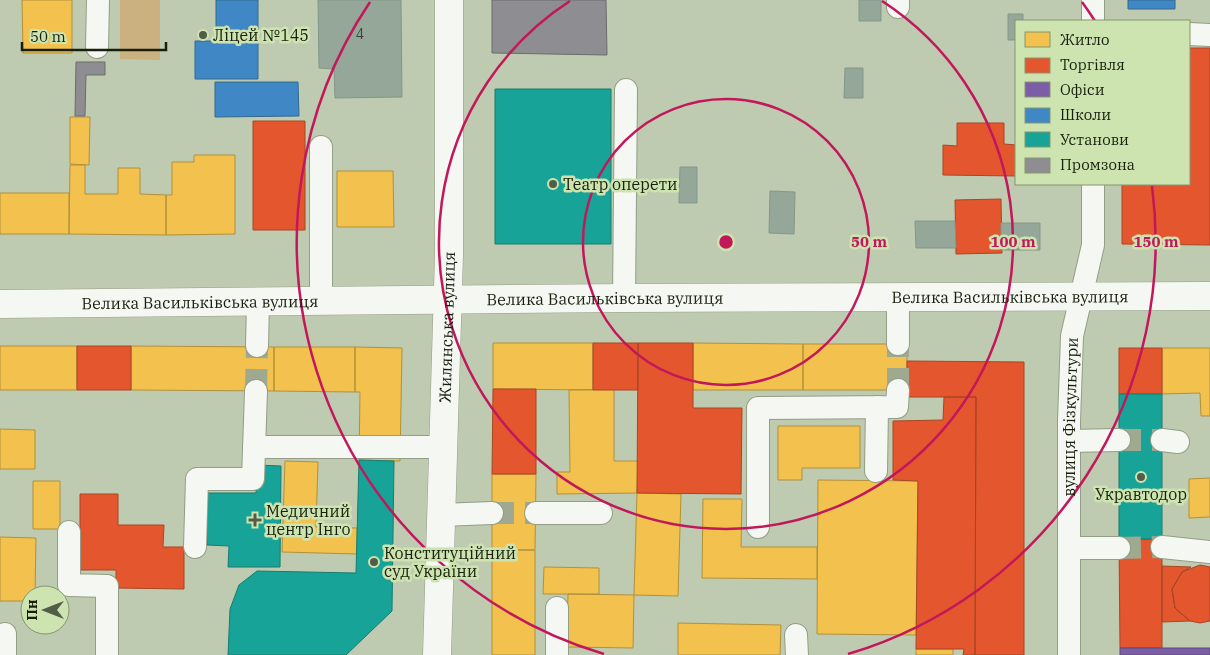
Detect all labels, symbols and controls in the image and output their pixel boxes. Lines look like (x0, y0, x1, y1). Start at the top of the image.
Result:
scale bar (22, 20, 166, 52)
legend (1015, 20, 1190, 185)
place label: Ліцей №145 (213, 25, 309, 45)
house number: 4 (356, 25, 364, 43)
text: 50 m (30, 27, 66, 46)
marker: Ліцей №145 (197, 29, 209, 41)
text: Житло (1060, 30, 1110, 49)
text: Торгівля (1060, 55, 1125, 74)
text: Офіси (1060, 80, 1105, 99)
text: Школи (1060, 105, 1111, 124)
text: Установи (1060, 130, 1129, 149)
text: Промзона (1060, 155, 1135, 174)
place label: Театр оперети (563, 174, 678, 194)
marker: Театр оперети (547, 178, 559, 190)
text: 50 m (851, 232, 887, 251)
text: 100 m (990, 232, 1036, 251)
text: 150 m (1133, 232, 1179, 251)
centre of rings (717, 233, 735, 251)
street label: Жилянська вулиця (435, 251, 459, 403)
street label: Велика Васильківська вулиця (891, 286, 1128, 307)
street label: Велика Васильківська вулиця (486, 288, 723, 309)
street label: Велика Васильківська вулиця (81, 291, 319, 313)
street label: вулиця Фізкультури (1059, 337, 1082, 497)
marker: Укравтодор (1135, 471, 1147, 483)
place label: Укравтодор (1095, 484, 1187, 504)
place label: Медичний центр Інго (266, 501, 350, 539)
marker: Медичний центр Інго (248, 513, 262, 527)
place label: Конституційний суд України (384, 543, 516, 581)
marker: Конституційний суд України (368, 556, 380, 568)
north arrow (20, 585, 70, 635)
text: Пн (23, 600, 41, 620)

